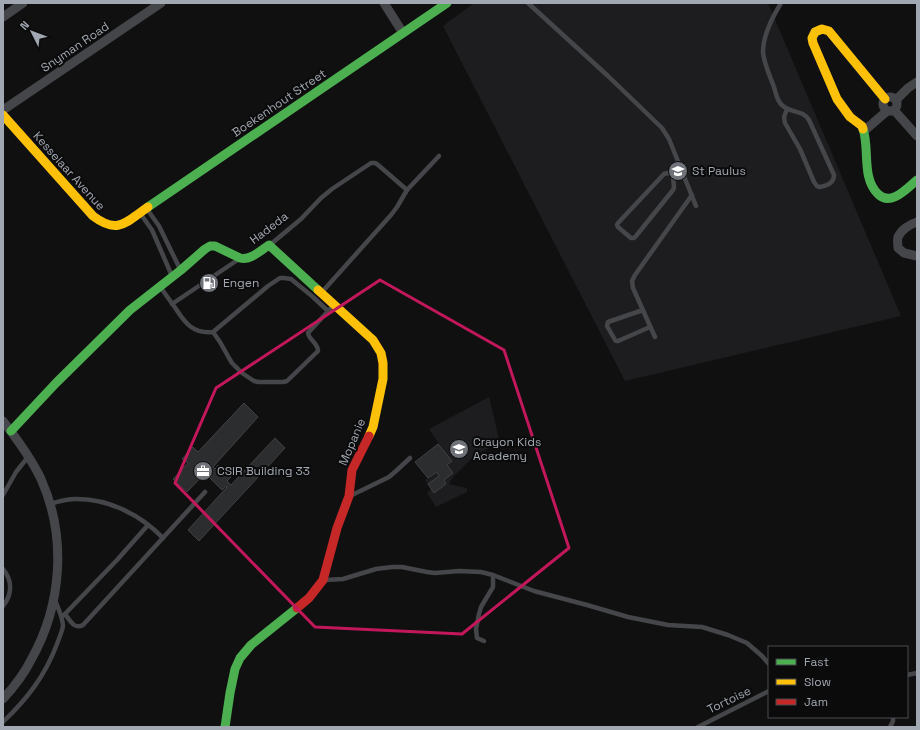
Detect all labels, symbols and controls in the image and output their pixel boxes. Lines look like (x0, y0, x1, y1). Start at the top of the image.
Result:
north arrow (12, 12, 52, 52)
text: N (17, 18, 32, 33)
street label: Snyman Road (38, 18, 112, 76)
street label: Boekenhout Street (229, 65, 329, 141)
street label: Kesselaar Avenue (29, 128, 109, 214)
school or university icon: St Paulus (667, 160, 689, 182)
place label: St Paulus (692, 163, 746, 179)
street label: Hadeda (247, 208, 291, 248)
fuel station icon: Engen (198, 272, 220, 294)
place label: Engen (223, 275, 259, 291)
street label: Mopanie (335, 416, 369, 468)
place label: Crayon Kids Academy (473, 434, 541, 464)
school or university icon: Crayon Kids Academy (448, 438, 470, 460)
office icon: CSIR Building 33 (192, 460, 214, 482)
place label: CSIR Building 33 (217, 463, 310, 479)
legend (768, 646, 908, 718)
text: Fast (804, 654, 829, 670)
text: Slow (804, 674, 831, 690)
street label: Tortoise (704, 683, 754, 717)
text: Jam (804, 694, 828, 710)

